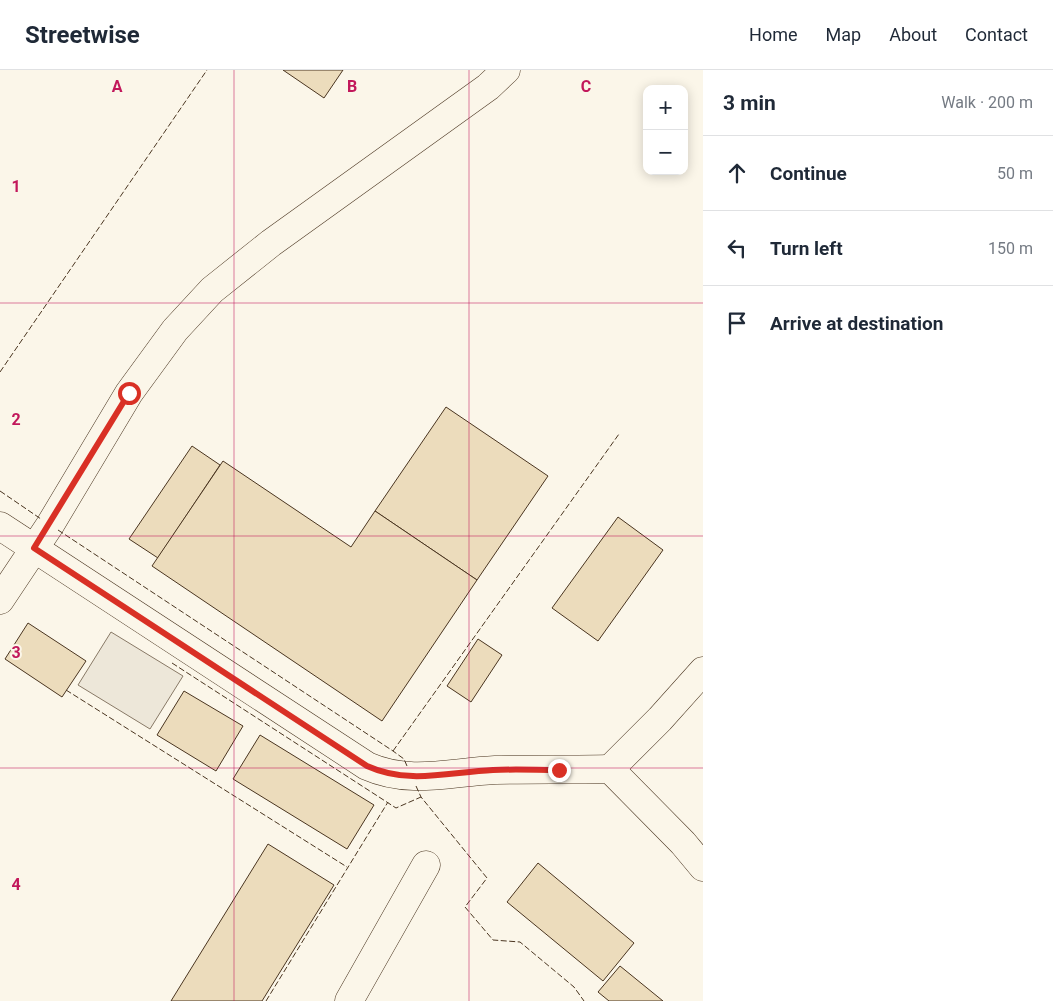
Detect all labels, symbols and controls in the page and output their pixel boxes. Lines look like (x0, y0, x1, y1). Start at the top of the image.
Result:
text: Streetwise (25, 21, 140, 49)
text: Home (749, 24, 798, 45)
text: Map (826, 24, 861, 45)
text: About (889, 24, 937, 45)
text: Contact (965, 24, 1028, 45)
text: A (112, 77, 123, 96)
text: B (347, 77, 357, 96)
text: C (581, 77, 591, 96)
map controls (643, 85, 688, 175)
button: + (643, 85, 688, 130)
text: 3 min (723, 91, 776, 115)
text: Walk · 200 m (941, 93, 1033, 112)
button: − (643, 130, 688, 175)
icon: ahead (723, 159, 751, 187)
text: Continue (770, 162, 847, 185)
text: 50 m (997, 164, 1033, 183)
text: 1 (11, 177, 21, 196)
icon: left (723, 234, 751, 262)
text: Turn left (770, 237, 843, 260)
text: 150 m (988, 239, 1033, 258)
icon: arrive (723, 309, 751, 337)
text: Arrive at destination (770, 312, 943, 335)
route start (118, 382, 141, 405)
text: 2 (11, 410, 21, 429)
text: 3 (11, 643, 21, 662)
route end (548, 759, 571, 782)
text: 4 (11, 875, 21, 894)

